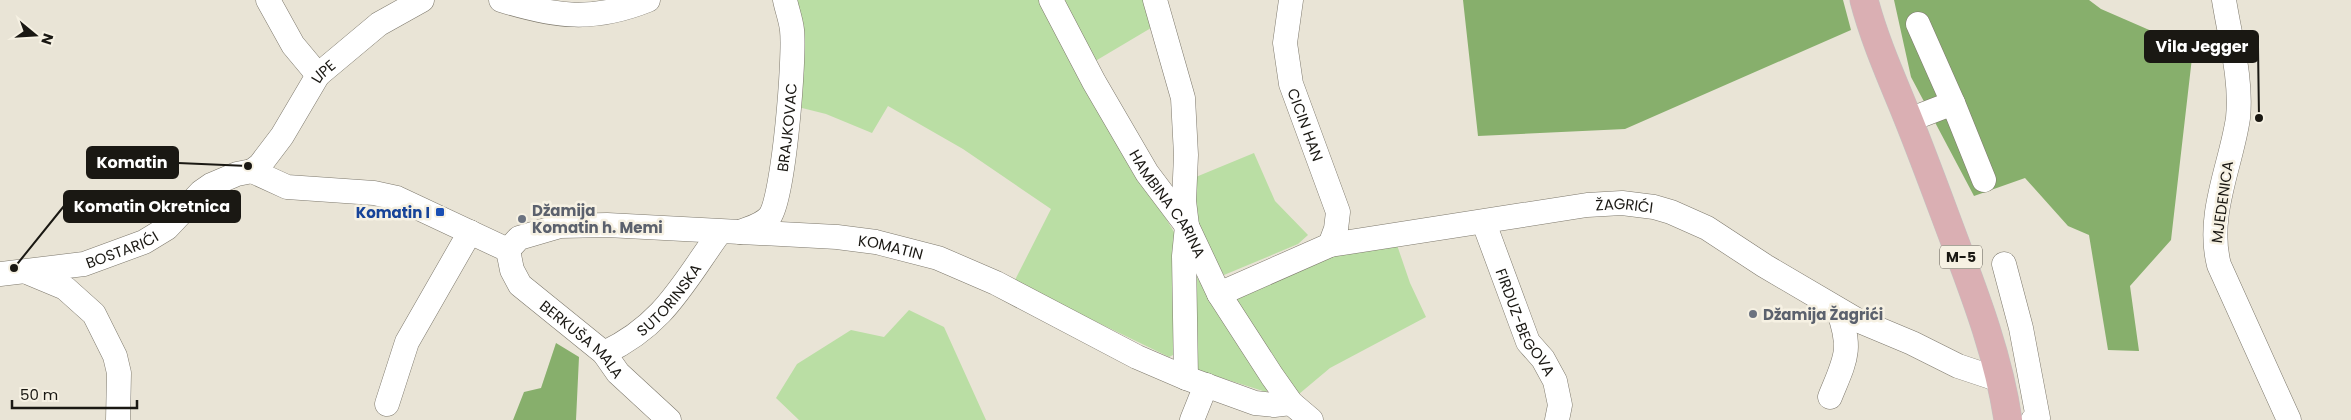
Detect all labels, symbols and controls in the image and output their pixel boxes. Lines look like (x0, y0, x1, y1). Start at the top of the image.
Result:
north arrow (10, 10, 60, 60)
text: N (36, 31, 59, 47)
callout: Vila Jegger (2145, 31, 2258, 62)
text: Vila Jegger (2156, 35, 2249, 58)
street label: LIPE (305, 55, 340, 87)
street label: BRAJKOVAC (771, 82, 801, 173)
street label: CICIN HAN (1283, 85, 1329, 164)
street label: HAMBINA CARINA (1125, 145, 1211, 261)
callout: Komatin (87, 147, 178, 178)
text: Komatin (96, 151, 168, 174)
street label: MJEDENICA (2206, 160, 2238, 244)
callout: Komatin Okretnica (64, 191, 240, 222)
street label: ŽAGRIĆI (1595, 192, 1655, 217)
text: Komatin Okretnica (74, 195, 230, 218)
place label: Džamija Komatin h. Memi (532, 200, 663, 238)
place label: Komatin I (356, 202, 430, 223)
marker: Komatin I (434, 206, 446, 218)
marker: Džamija Komatin h. Memi (516, 213, 528, 225)
street label: BOSTARIĆI (83, 225, 162, 273)
street label: KOMATIN (857, 229, 926, 264)
road number: M-5 (1940, 246, 1982, 268)
street label: SUTORINSKA (632, 259, 706, 341)
street label: FIRDUZ-BEGOVA (1491, 265, 1561, 379)
street label: BERKUŠA MALA (536, 295, 629, 382)
place label: Džamija Žagrići (1763, 304, 1883, 325)
marker: Džamija Žagrići (1747, 308, 1759, 320)
scale bar (12, 378, 138, 410)
text: 50 m (20, 384, 58, 405)

